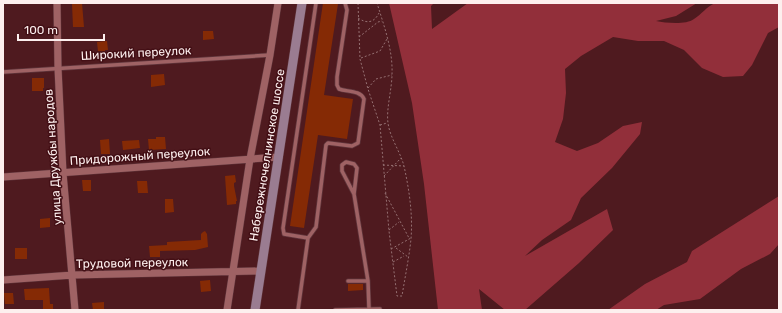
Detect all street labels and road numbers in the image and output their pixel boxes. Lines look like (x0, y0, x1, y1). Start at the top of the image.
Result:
street label: Широкий переулок (80, 43, 192, 63)
street label: Набережночелнинское шоссе (246, 68, 288, 242)
street label: улица Дружбы народов (41, 88, 65, 225)
street label: Придорожный переулок (69, 144, 211, 168)
street label: Трудовой переулок (76, 255, 189, 271)

